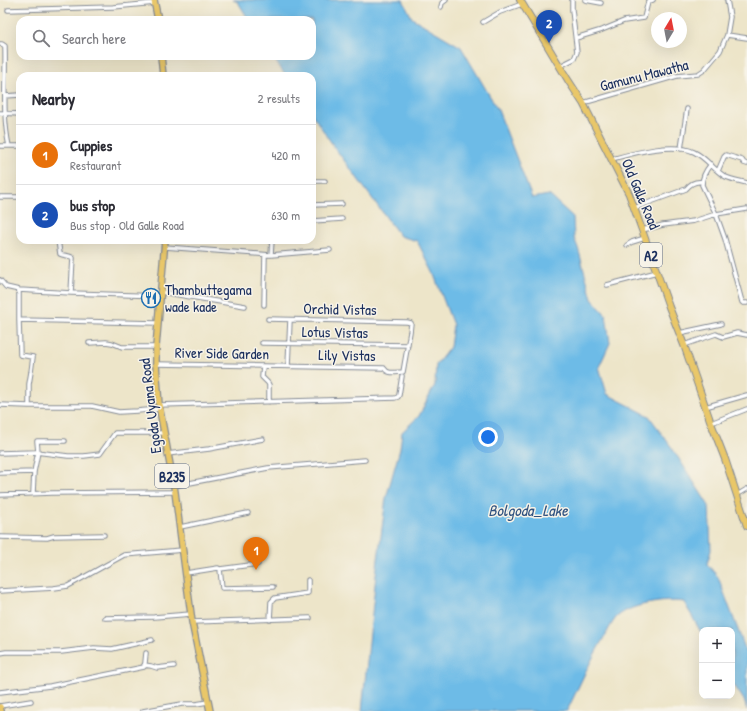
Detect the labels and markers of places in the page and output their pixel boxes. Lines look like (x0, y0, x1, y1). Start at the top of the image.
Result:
pin: 2 (536, 10, 562, 43)
place label: Thambuttegama wade kade (165, 279, 252, 317)
restaurant icon: Thambuttegama wade kade (140, 287, 162, 309)
pin: 1 (243, 537, 269, 570)

